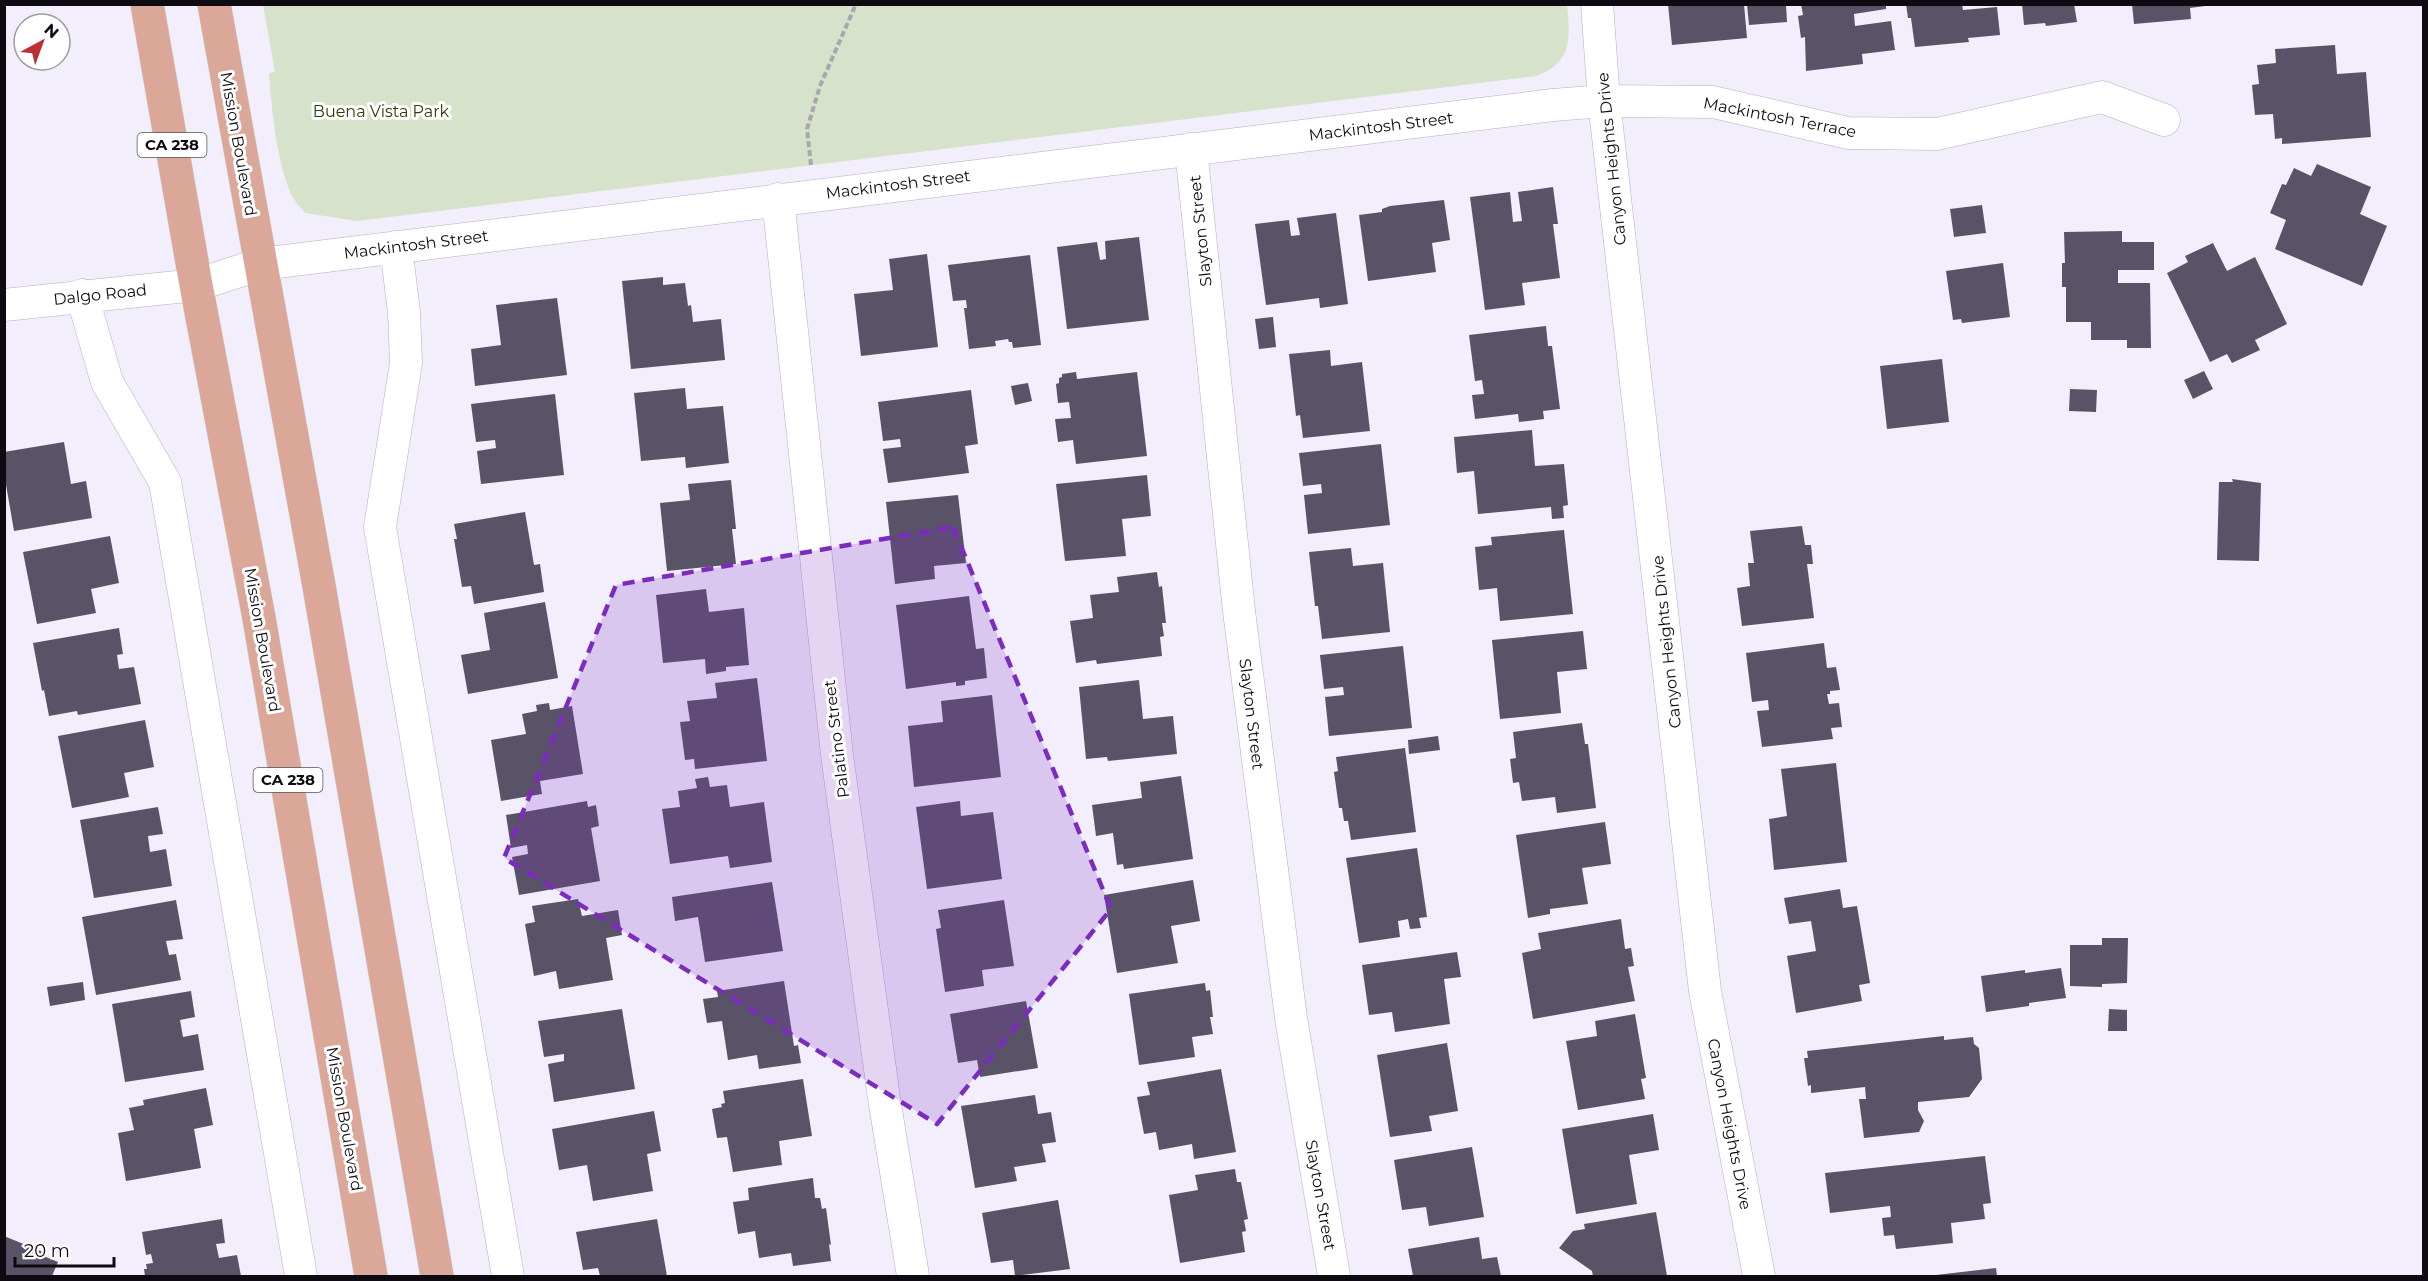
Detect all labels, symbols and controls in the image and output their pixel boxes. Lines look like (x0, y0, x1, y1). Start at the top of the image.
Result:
north arrow (12, 12, 72, 72)
text: N (40, 20, 63, 42)
street label: Mission Boulevard (216, 71, 261, 218)
street label: Canyon Heights Drive (1593, 72, 1630, 246)
street label: Mackintosh Terrace (1702, 93, 1858, 142)
park label: Buena Vista Park (313, 102, 450, 121)
street label: Mackintosh Street (1308, 108, 1455, 145)
road number: CA 238 (138, 133, 207, 157)
street label: Mackintosh Street (825, 166, 972, 203)
street label: Slayton Street (1185, 174, 1216, 287)
street label: Mackintosh Street (343, 226, 490, 263)
street label: Dalgo Road (52, 280, 148, 309)
street label: Canyon Heights Drive (1648, 555, 1685, 729)
street label: Mission Boulevard (240, 567, 285, 714)
street label: Slayton Street (1235, 657, 1268, 771)
street label: Palatino Street (820, 678, 853, 799)
road number: CA 238 (254, 768, 322, 792)
street label: Canyon Heights Drive (1704, 1037, 1755, 1211)
street label: Mission Boulevard (322, 1046, 367, 1193)
street label: Slayton Street (1301, 1138, 1340, 1252)
scale bar (15, 1230, 114, 1268)
text: 20 m (24, 1240, 70, 1262)

